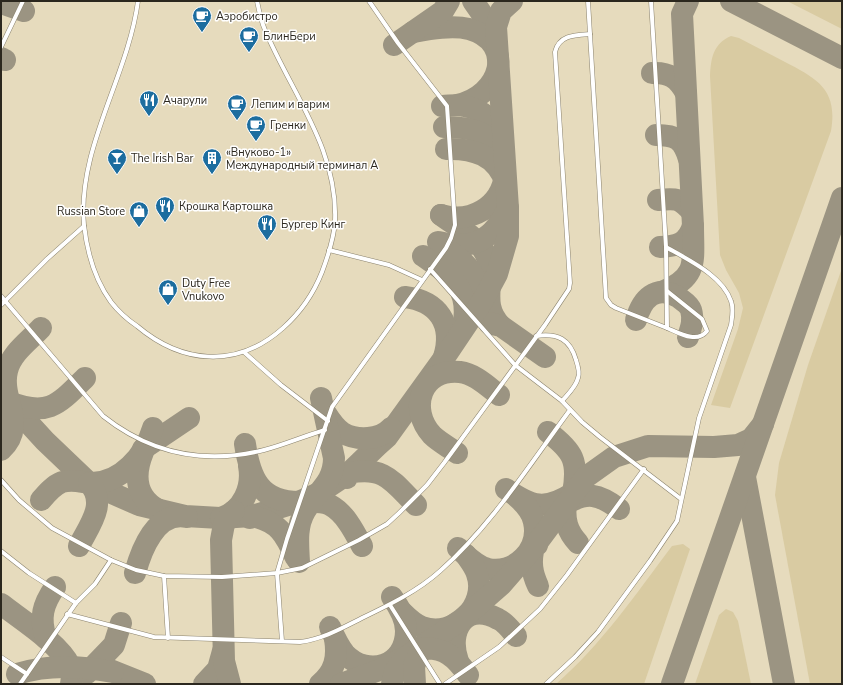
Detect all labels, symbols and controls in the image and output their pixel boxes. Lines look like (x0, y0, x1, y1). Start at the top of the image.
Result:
cafe icon: Аэробистро (191, 5, 213, 33)
place label: Аэробистро (216, 9, 278, 24)
cafe icon: БлинБери (238, 25, 260, 53)
place label: БлинБери (263, 29, 316, 44)
restaurant icon: Ачарули (138, 89, 160, 117)
place label: Ачарули (163, 93, 207, 108)
cafe icon: Лепим и варим (226, 93, 248, 121)
place label: Лепим и варим (251, 97, 329, 112)
cafe icon: Гренки (245, 114, 267, 142)
place label: Гренки (270, 118, 306, 133)
place label: «Внуково-1» Международный терминал А (226, 145, 378, 173)
bar icon: The Irish Bar (106, 147, 128, 175)
building icon: «Внуково-1» Международный терминал А (201, 147, 223, 175)
place label: The Irish Bar (131, 151, 193, 166)
restaurant icon: Крошка Картошка (154, 195, 176, 223)
place label: Крошка Картошка (179, 199, 273, 214)
shop icon: Russian Store (128, 200, 150, 228)
place label: Russian Store (57, 204, 125, 219)
restaurant icon: Бургер Кинг (256, 213, 278, 241)
place label: Бургер Кинг (281, 217, 346, 232)
place label: Duty Free Vnukovo (181, 276, 230, 304)
shop icon: Duty Free Vnukovo (157, 278, 179, 306)

